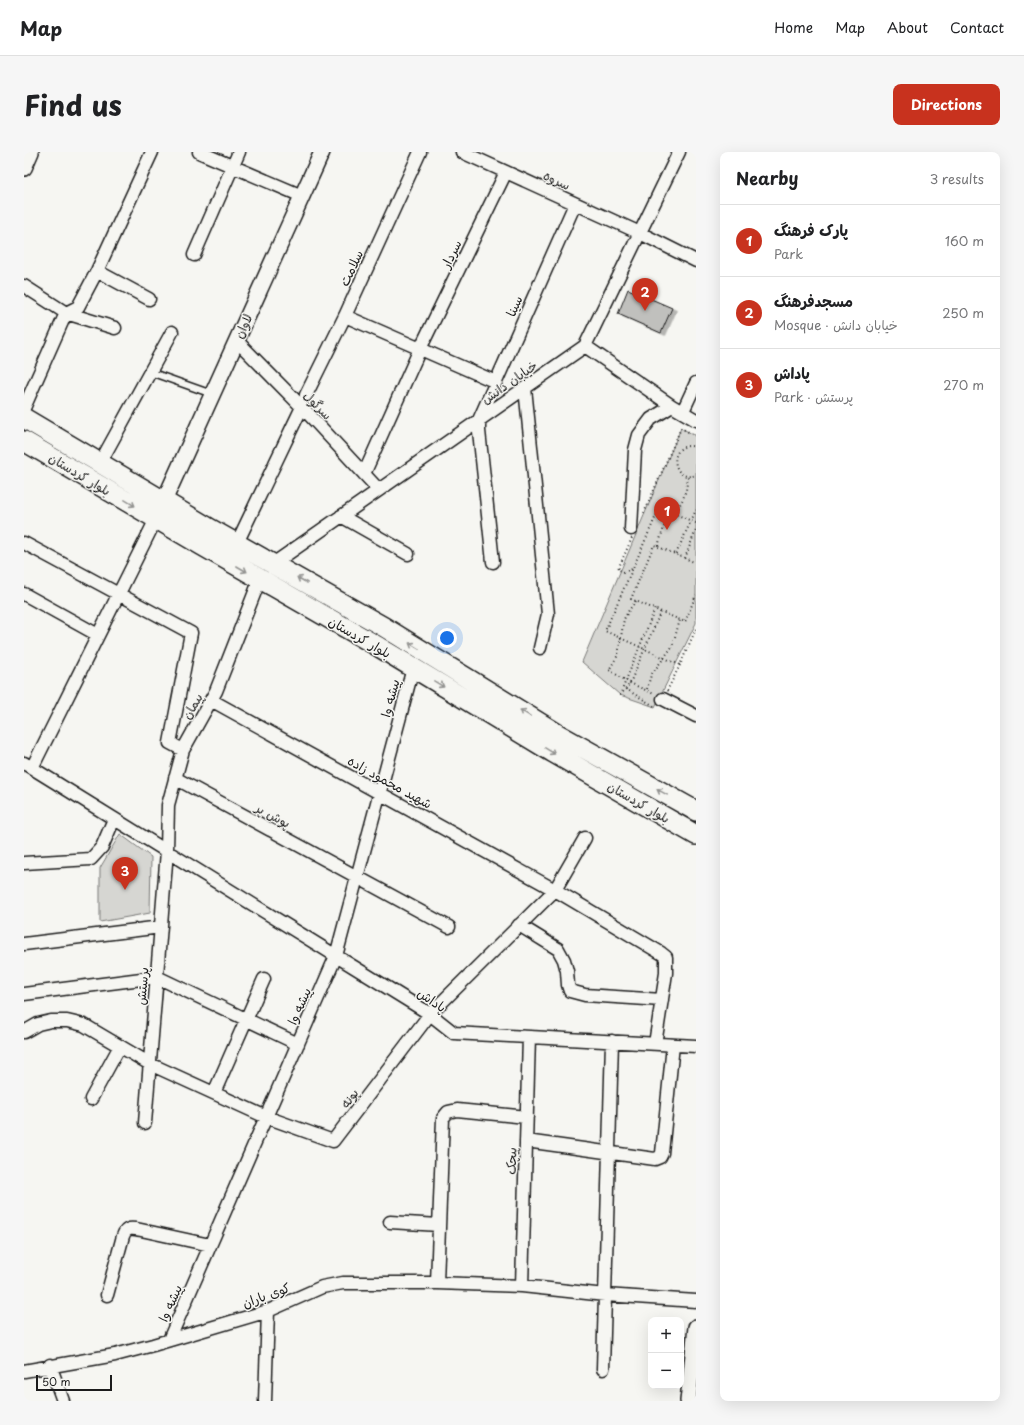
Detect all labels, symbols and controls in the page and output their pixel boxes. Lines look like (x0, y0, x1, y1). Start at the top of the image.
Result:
text: Map (20, 14, 62, 42)
text: Home (774, 17, 813, 38)
text: Map (835, 17, 865, 38)
text: About (887, 17, 928, 38)
text: Contact (950, 17, 1004, 38)
text: Find us (24, 83, 122, 126)
button: Directions (893, 84, 1000, 125)
street label: سروه (540, 165, 574, 194)
text: Nearby (736, 165, 798, 191)
text: 3 results (930, 169, 984, 188)
text: پارک فرهنگ (774, 218, 848, 241)
text: 1 (746, 231, 752, 250)
text: 160 m (945, 231, 984, 250)
street label: سردار (435, 236, 466, 272)
text: Park (774, 244, 803, 263)
street label: سلامت (334, 247, 367, 289)
pin: 2 (632, 278, 658, 311)
text: مسجدفرهنگ (774, 289, 853, 312)
street label: سینا (501, 292, 527, 319)
text: 2 (744, 303, 754, 322)
text: 250 m (942, 303, 984, 322)
street label: لاوان (229, 310, 256, 341)
text: Mosque · خیابان دانش (774, 315, 898, 334)
street label: خیابان دانش (477, 355, 541, 408)
text: پاداش (774, 361, 810, 384)
text: 3 (745, 375, 753, 394)
text: 270 m (943, 375, 984, 394)
street label: سرگول (300, 386, 337, 424)
text: Park · پرستش (774, 387, 853, 406)
street label: بلوار کردستان (46, 448, 115, 500)
pin: 1 (654, 497, 680, 530)
one-way arrow (124, 500, 136, 508)
one-way arrow (236, 565, 248, 573)
one-way arrow (296, 576, 308, 584)
street label: بلوار کردستان (325, 611, 395, 662)
your location (437, 628, 457, 648)
one-way arrow (408, 641, 420, 649)
street label: پیشه وا (375, 676, 404, 719)
one-way arrow (433, 680, 445, 688)
street label: پیمان (176, 689, 207, 722)
one-way arrow (519, 709, 531, 717)
one-way arrow (544, 747, 556, 755)
street label: شهید محمود زاده (345, 750, 436, 813)
street label: بلوار کردستان (604, 776, 674, 827)
one-way arrow (656, 788, 668, 796)
street label: پوش پر (251, 797, 295, 832)
pin: 3 (112, 857, 138, 890)
street label: پرستش (130, 966, 153, 1006)
street label: پاداش (414, 983, 451, 1016)
street label: پیشه وا (282, 984, 315, 1027)
street label: پونه (335, 1084, 363, 1112)
street label: پیچک (501, 1147, 520, 1175)
street label: کوی باران (239, 1277, 293, 1312)
street label: پیشه وا (153, 1281, 186, 1324)
map controls (648, 1317, 684, 1389)
button: + (648, 1317, 684, 1353)
button: − (648, 1353, 684, 1389)
scale bar (36, 1373, 112, 1392)
text: 50 m (42, 1373, 71, 1390)

